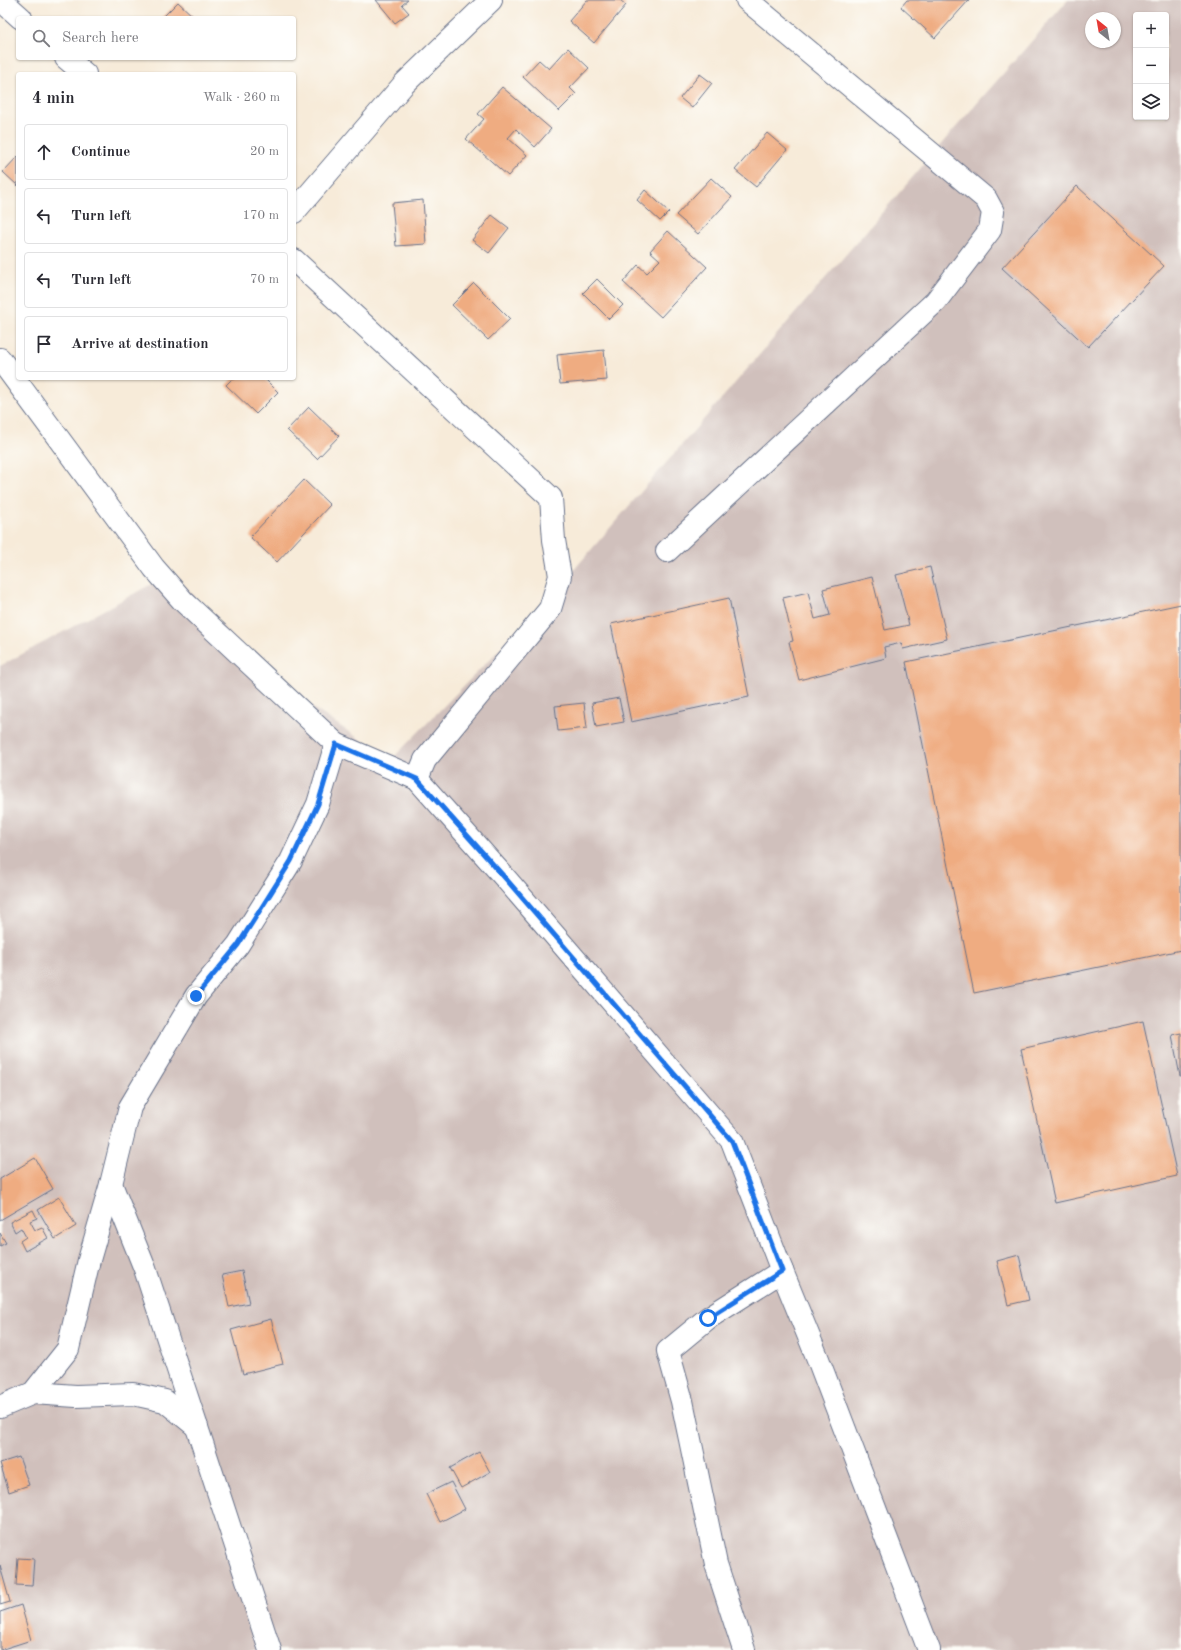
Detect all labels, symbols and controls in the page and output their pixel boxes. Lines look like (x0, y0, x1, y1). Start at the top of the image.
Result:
north arrow (1085, 12, 1121, 48)
map controls (1133, 12, 1169, 120)
button: + (1133, 12, 1169, 48)
search box (16, 16, 296, 60)
icon: search (30, 27, 52, 49)
text: Search here (62, 31, 139, 46)
button: − (1133, 48, 1169, 84)
button: layers (1133, 84, 1169, 120)
text: 4 min (32, 90, 75, 107)
text: Walk · 260 m (203, 91, 280, 104)
icon: ahead (33, 141, 55, 163)
text: Continue (71, 145, 130, 160)
text: 20 m (250, 145, 279, 158)
icon: left (33, 205, 55, 227)
text: Turn left (71, 209, 131, 224)
text: 170 m (242, 209, 279, 222)
icon: left (33, 269, 55, 291)
text: Turn left (71, 273, 131, 288)
text: 70 m (250, 273, 279, 286)
icon: arrive (33, 333, 55, 355)
text: Arrive at destination (71, 337, 209, 352)
route end (187, 987, 205, 1005)
route start (699, 1309, 717, 1327)

